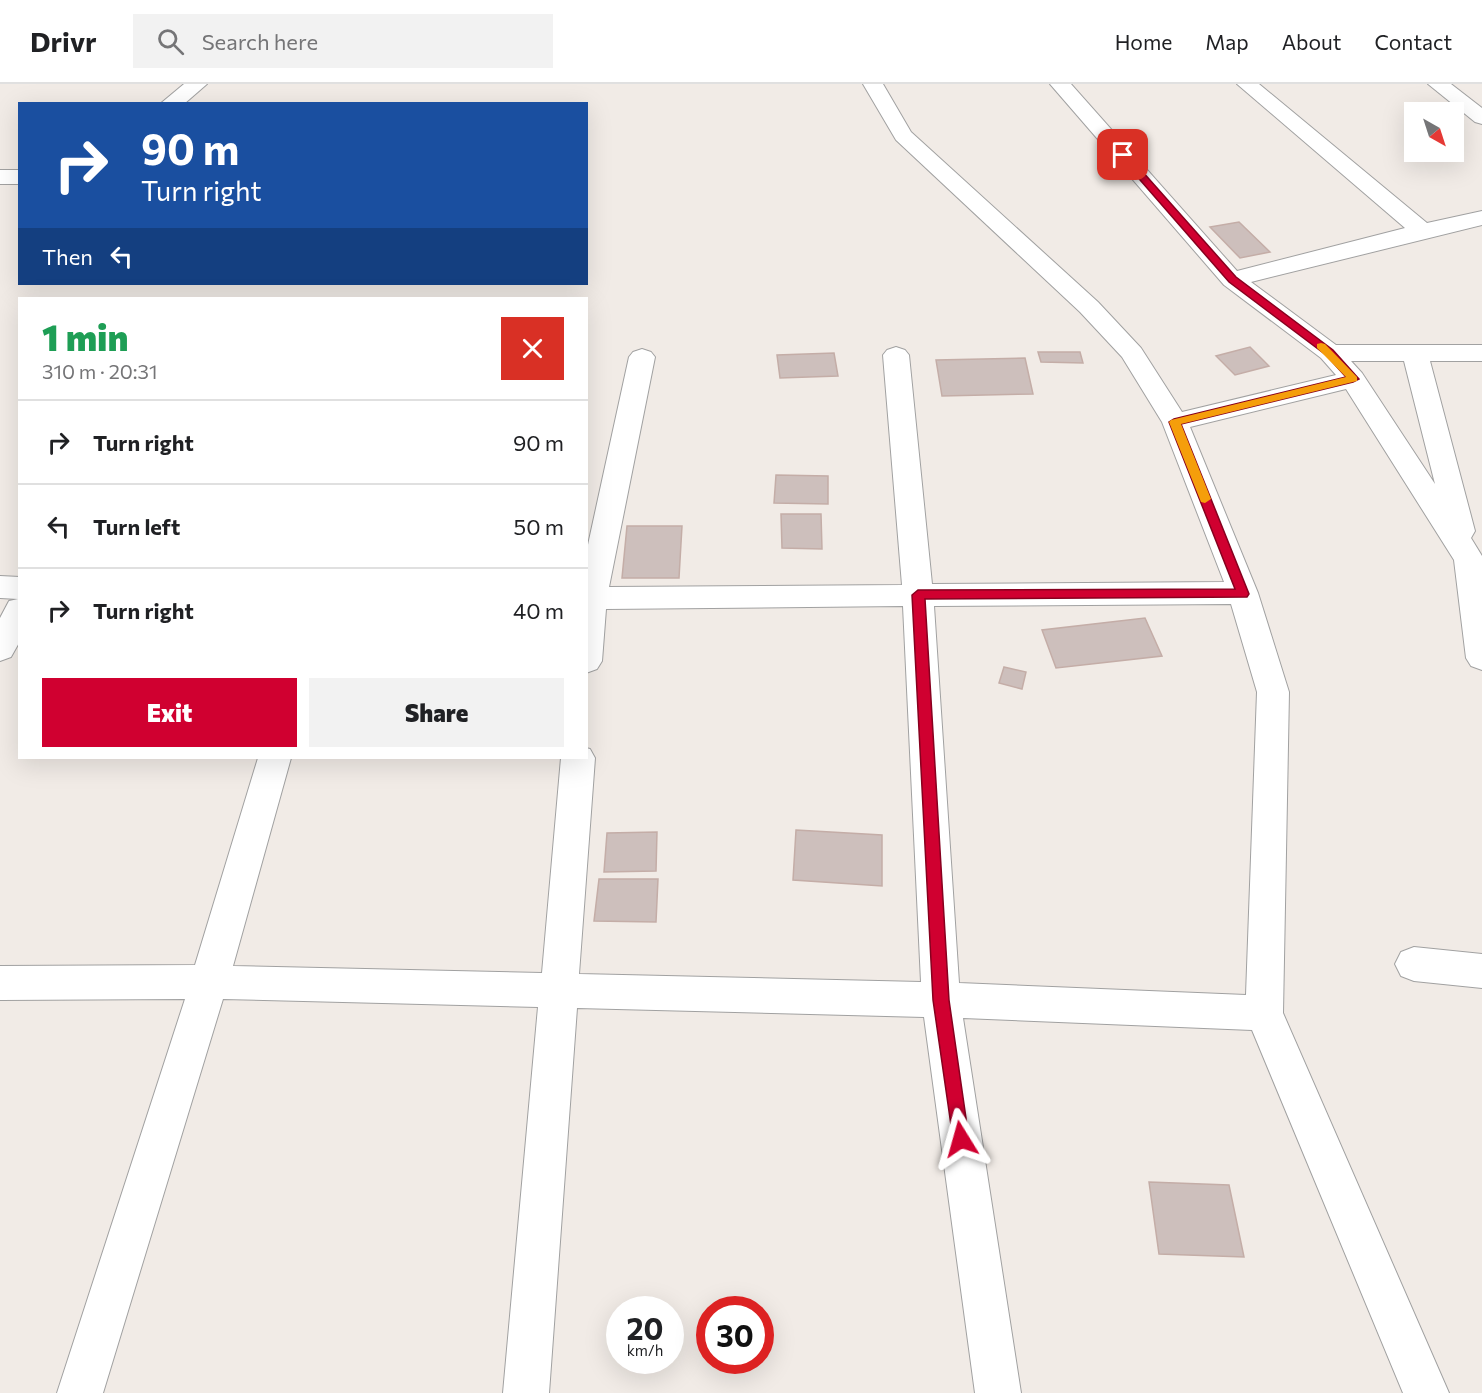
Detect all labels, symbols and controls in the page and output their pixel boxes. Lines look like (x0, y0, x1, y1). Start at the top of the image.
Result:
search box (133, 14, 553, 68)
text: Drivr (30, 24, 97, 58)
icon: search (154, 25, 187, 58)
text: Search here (202, 28, 318, 55)
text: Home (1115, 29, 1172, 54)
text: Map (1205, 29, 1249, 54)
text: About (1282, 29, 1341, 54)
text: Contact (1374, 29, 1452, 54)
north arrow (1404, 102, 1464, 162)
map controls (1404, 102, 1464, 162)
text: 90 m (141, 122, 240, 174)
icon: right (42, 126, 120, 204)
pin (1097, 129, 1148, 180)
icon: arrive (1106, 138, 1139, 171)
text: Turn right (141, 174, 261, 207)
icon: left (105, 240, 138, 273)
text: Then (42, 243, 93, 270)
text: 1 min (42, 314, 128, 358)
button: close (501, 317, 564, 380)
text: 310 m · 20:31 (42, 359, 157, 383)
icon: right (42, 426, 75, 459)
text: Turn right (93, 429, 194, 456)
text: 90 m (513, 429, 564, 456)
icon: left (42, 510, 75, 543)
text: Turn left (93, 513, 180, 540)
text: 50 m (514, 513, 564, 540)
icon: right (42, 594, 75, 627)
text: Turn right (93, 597, 194, 624)
text: 40 m (513, 597, 564, 624)
button: Exit (42, 678, 297, 747)
button: Share (309, 678, 564, 747)
position arrow (929, 1107, 993, 1171)
speed limit sign: 30 (696, 1296, 774, 1374)
text: 20 (627, 1309, 663, 1346)
text: km/h (627, 1341, 663, 1359)

